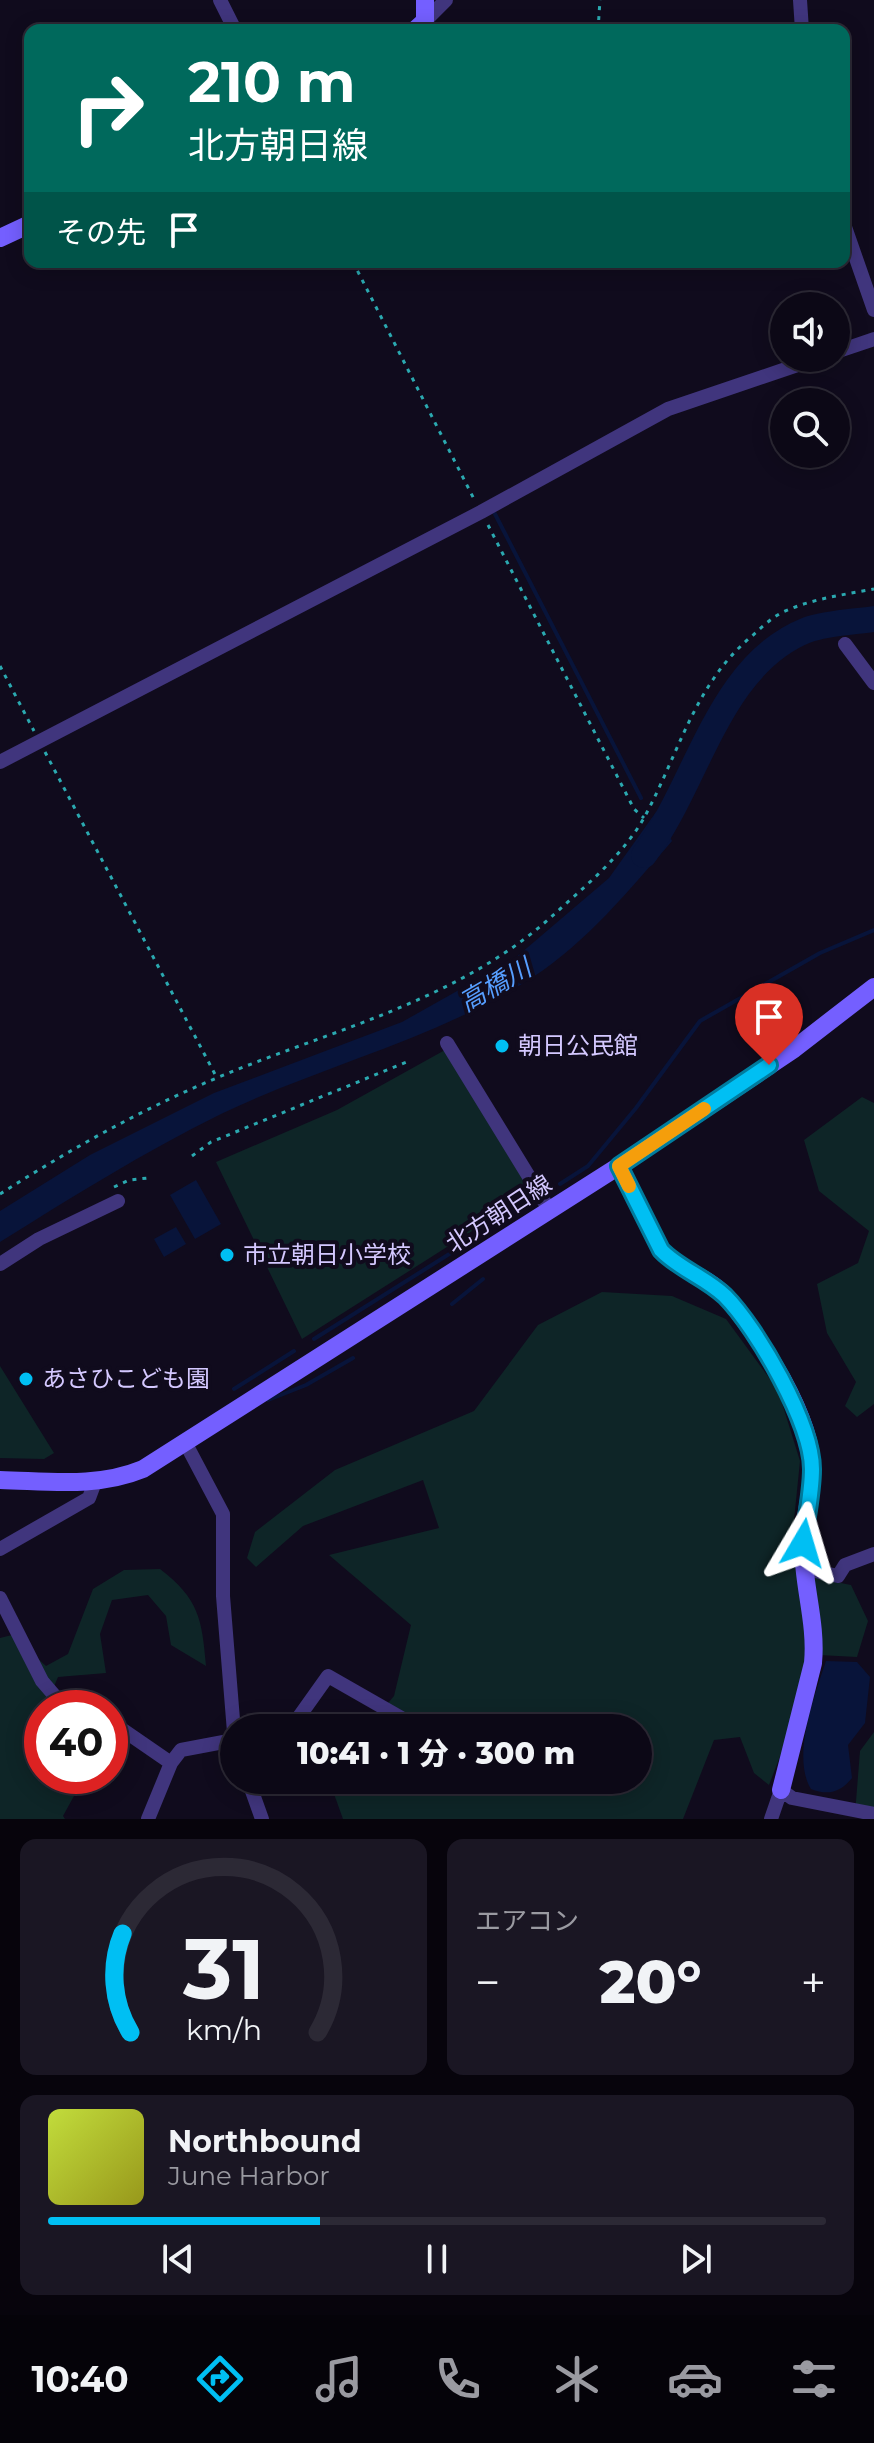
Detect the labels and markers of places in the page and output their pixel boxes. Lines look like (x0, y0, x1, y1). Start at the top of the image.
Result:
pin (735, 983, 803, 1065)
place label: 朝日公民館 (518, 1031, 638, 1060)
marker: 朝日公民館 (493, 1037, 511, 1055)
place label: 市立朝日小学校 (243, 1240, 411, 1269)
marker: 市立朝日小学校 (218, 1246, 236, 1264)
place label: あさひこども園 (42, 1364, 210, 1393)
marker: あさひこども園 (17, 1370, 35, 1388)

